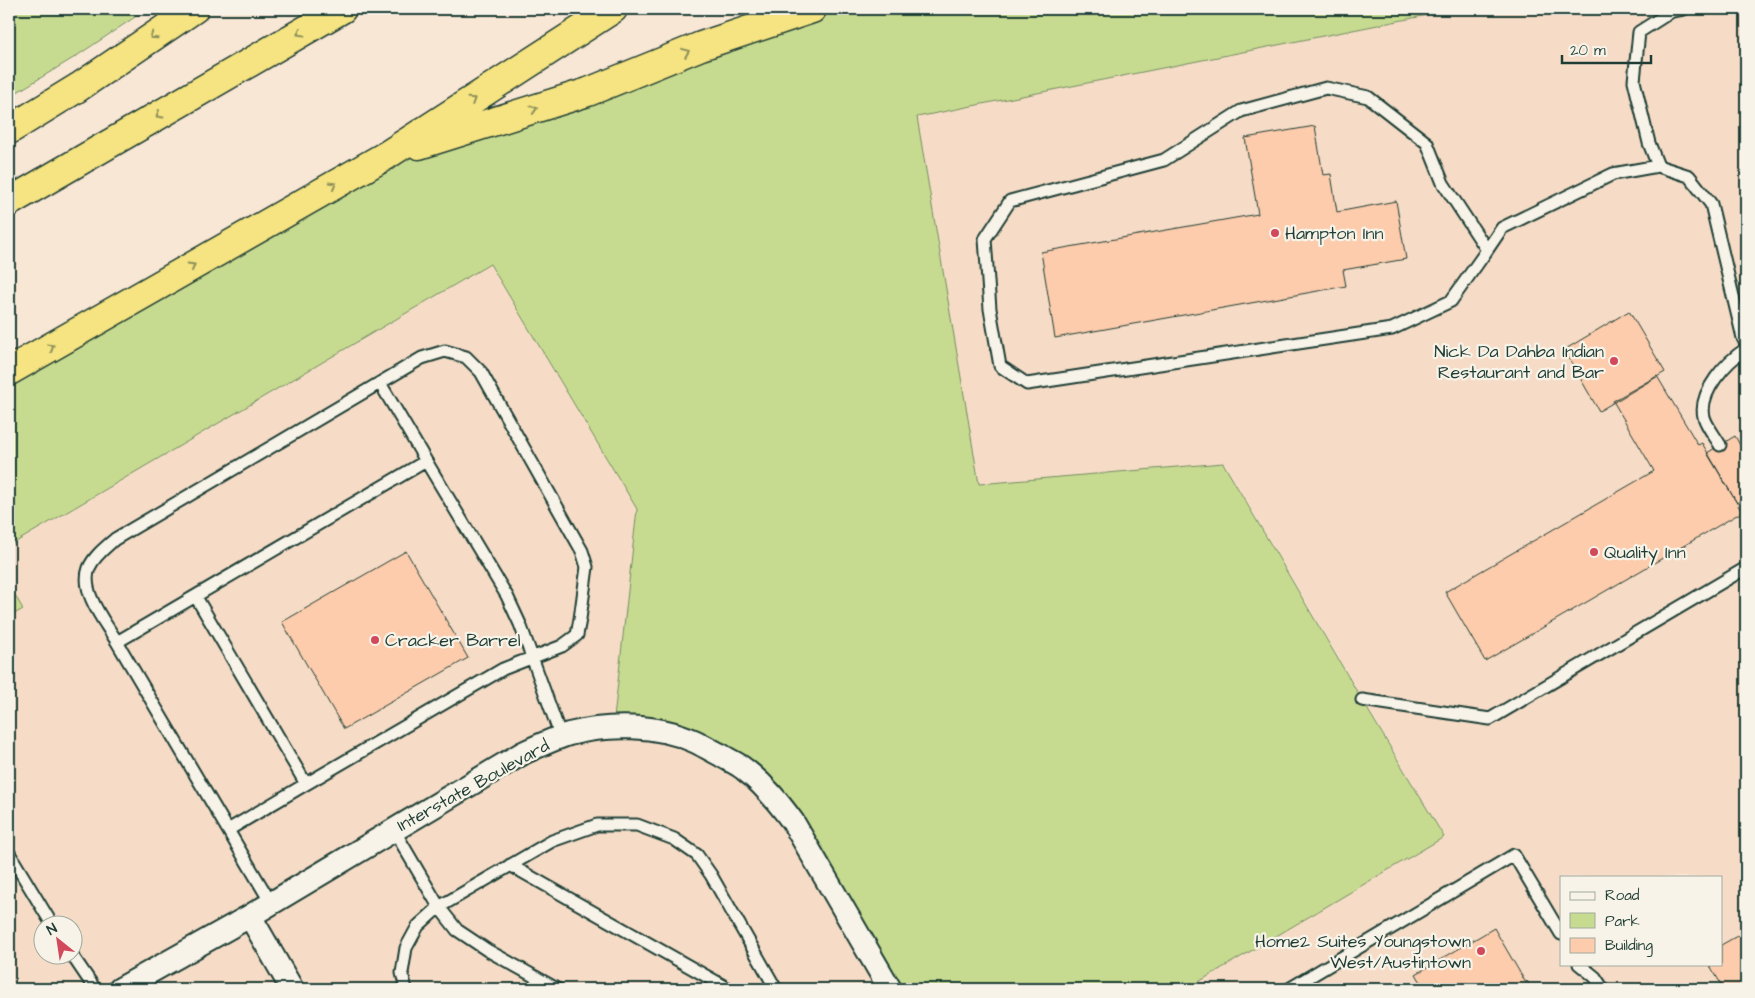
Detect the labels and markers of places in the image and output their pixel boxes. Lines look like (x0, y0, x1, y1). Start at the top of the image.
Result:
place label: Hampton Inn (1285, 221, 1383, 246)
marker: Hampton Inn (1269, 227, 1281, 239)
place label: Nick Da Dahba Indian Restaurant and Bar (1434, 339, 1604, 385)
marker: Nick Da Dahba Indian Restaurant and Bar (1608, 355, 1620, 367)
place label: Quality Inn (1604, 540, 1686, 566)
marker: Quality Inn (1588, 546, 1600, 558)
place label: Cracker Barrel (385, 628, 521, 653)
marker: Cracker Barrel (369, 634, 381, 646)
place label: Home2 Suites Youngstown West/Austintown (1255, 929, 1471, 975)
marker: Home2 Suites Youngstown West/Austintown (1475, 945, 1487, 957)

